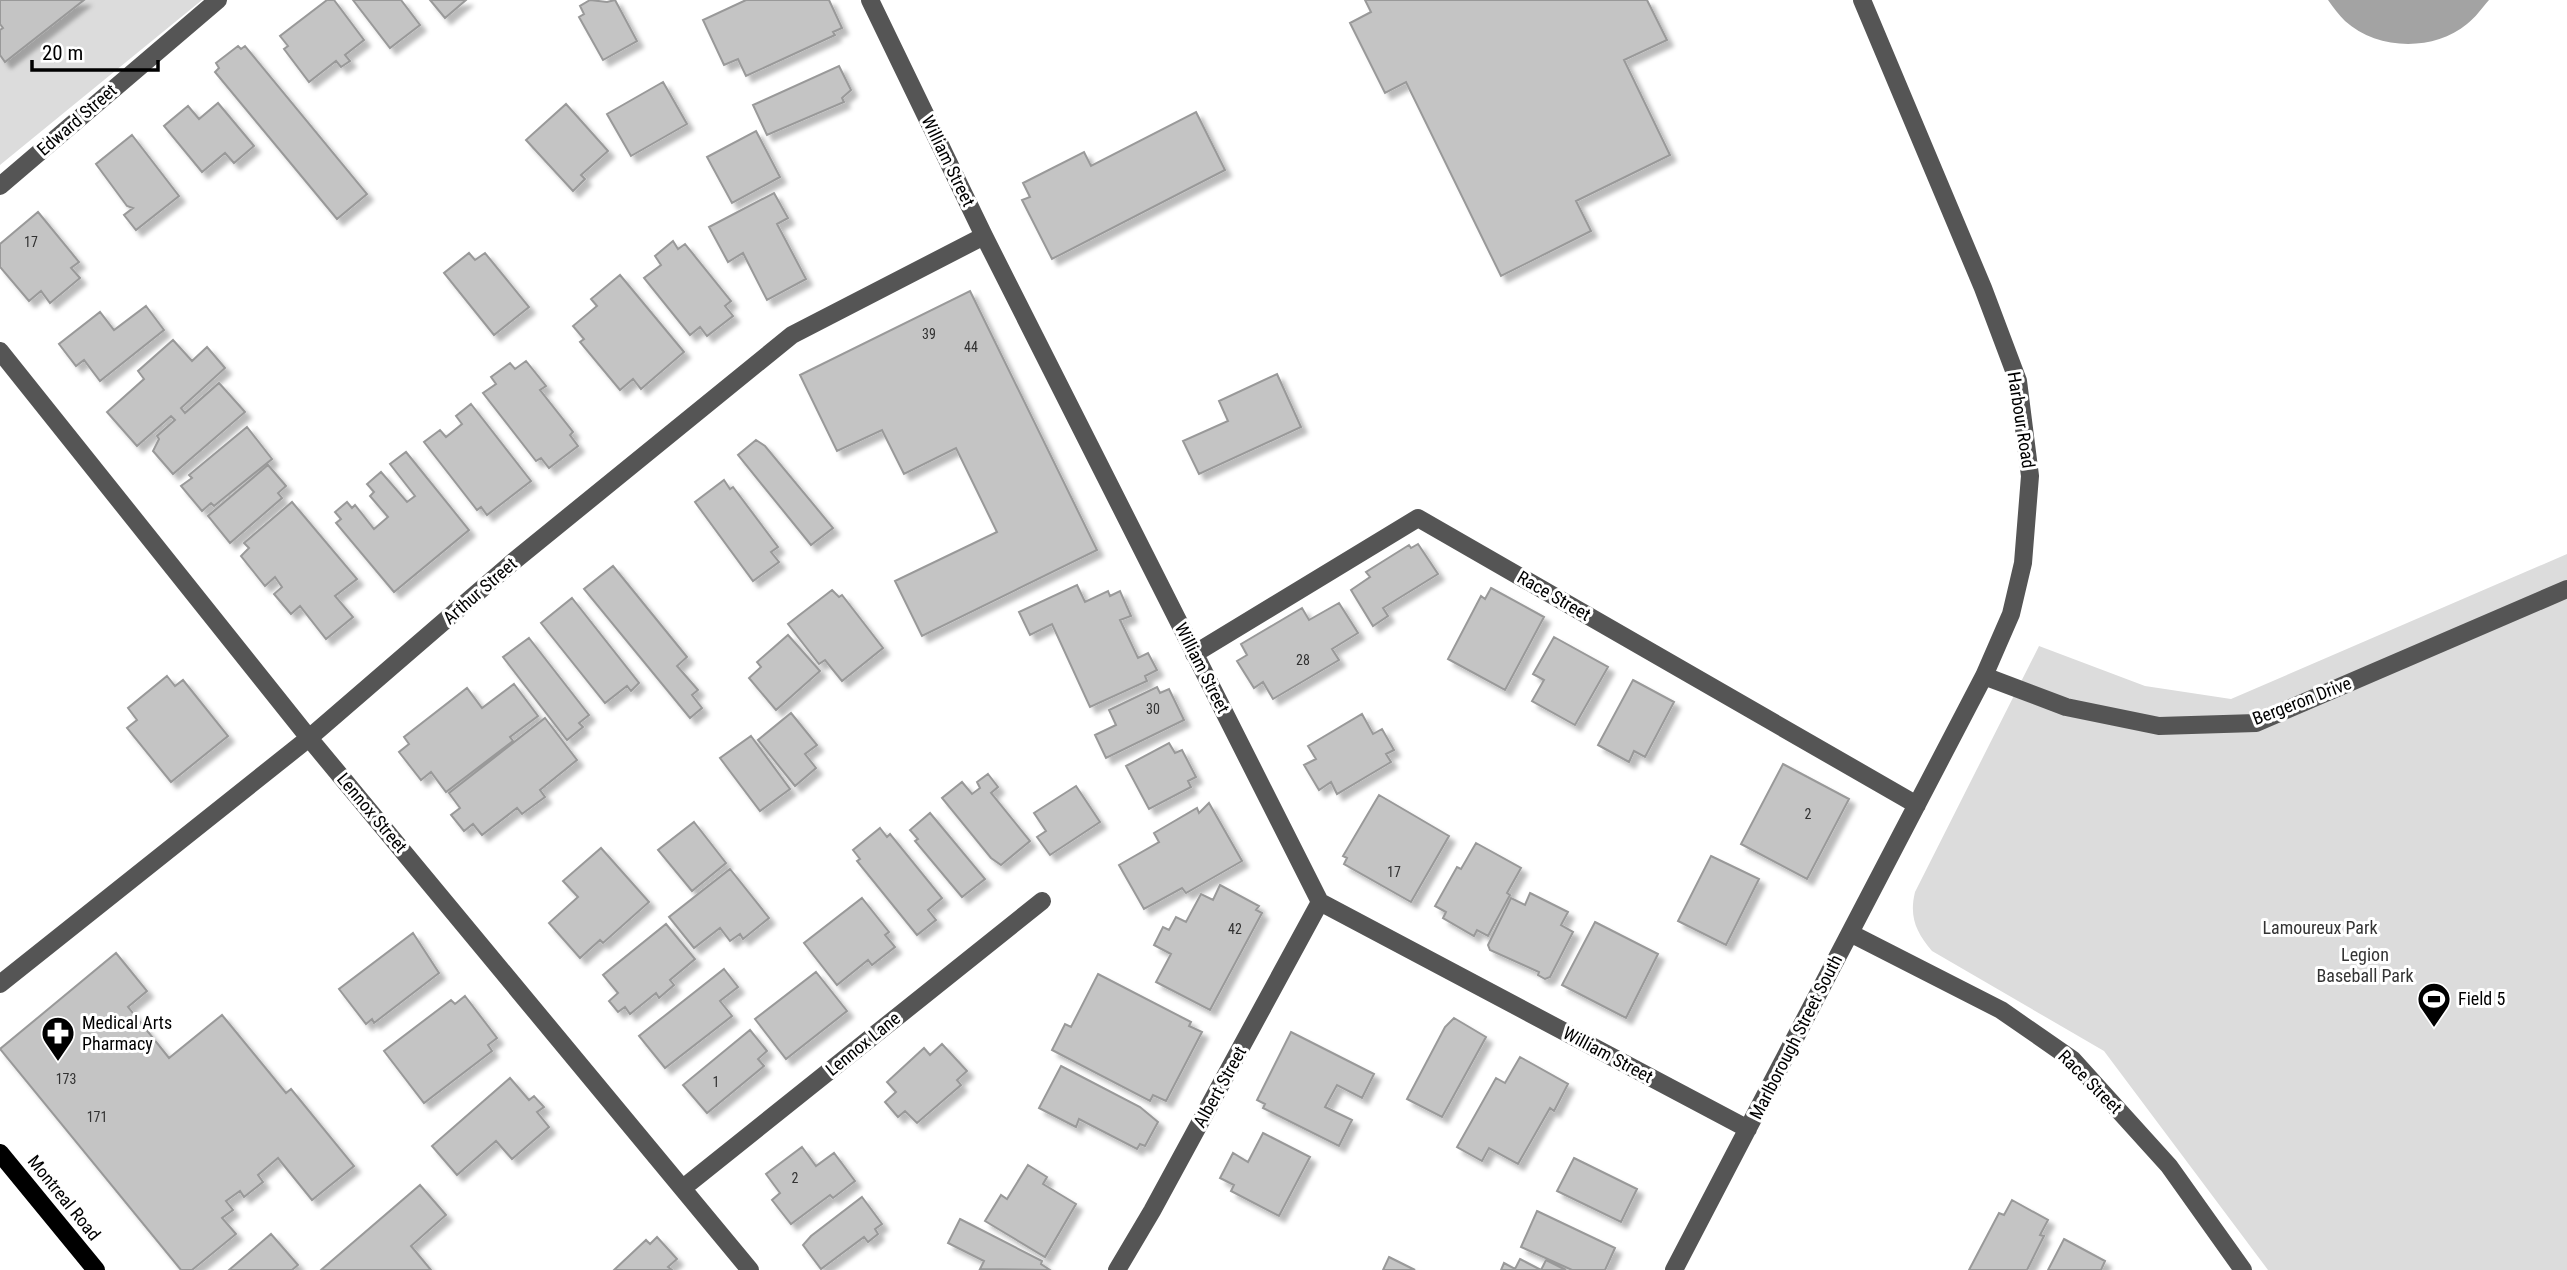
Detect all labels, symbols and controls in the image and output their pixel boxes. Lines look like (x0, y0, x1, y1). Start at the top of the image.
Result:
scale bar (32, 28, 158, 72)
text: 20 m (42, 41, 83, 65)
street label: Edward Street (33, 79, 121, 160)
street label: William Street (917, 112, 980, 210)
house number: 17 (24, 234, 38, 250)
house number: 39 (922, 326, 936, 342)
house number: 44 (964, 339, 978, 355)
street label: Harbour Road (2003, 370, 2040, 470)
street label: Arthur Street (439, 553, 521, 628)
street label: Race Street (1514, 566, 1595, 625)
street label: William Street (1171, 619, 1234, 717)
house number: 28 (1296, 652, 1310, 668)
street label: Bergeron Drive (2250, 672, 2354, 729)
house number: 30 (1146, 701, 1160, 717)
street label: Lennox Street (333, 769, 412, 857)
house number: 2 (1805, 806, 1812, 822)
house number: 17 (1387, 864, 1401, 880)
park label: Lamoureux Park (2262, 917, 2378, 938)
house number: 42 (1228, 921, 1242, 937)
park label: Legion Baseball Park (2316, 944, 2414, 986)
street label: Marlborough Street South (1745, 951, 1846, 1123)
sports icon: Field 5 (2415, 980, 2453, 1029)
place label: Field 5 (2458, 988, 2505, 1009)
street label: Lennox Lane (821, 1007, 904, 1080)
place label: Medical Arts Pharmacy (82, 1012, 172, 1054)
pharmacy icon: Medical Arts Pharmacy (39, 1014, 77, 1063)
street label: William Street (1560, 1022, 1657, 1087)
street label: Albert Street (1189, 1043, 1250, 1131)
street label: Race Street (2054, 1045, 2127, 1118)
house number: 173 (56, 1071, 76, 1087)
house number: 1 (713, 1074, 719, 1090)
house number: 171 (87, 1109, 107, 1125)
street label: Montreal Road (24, 1151, 105, 1244)
house number: 2 (792, 1170, 799, 1186)

